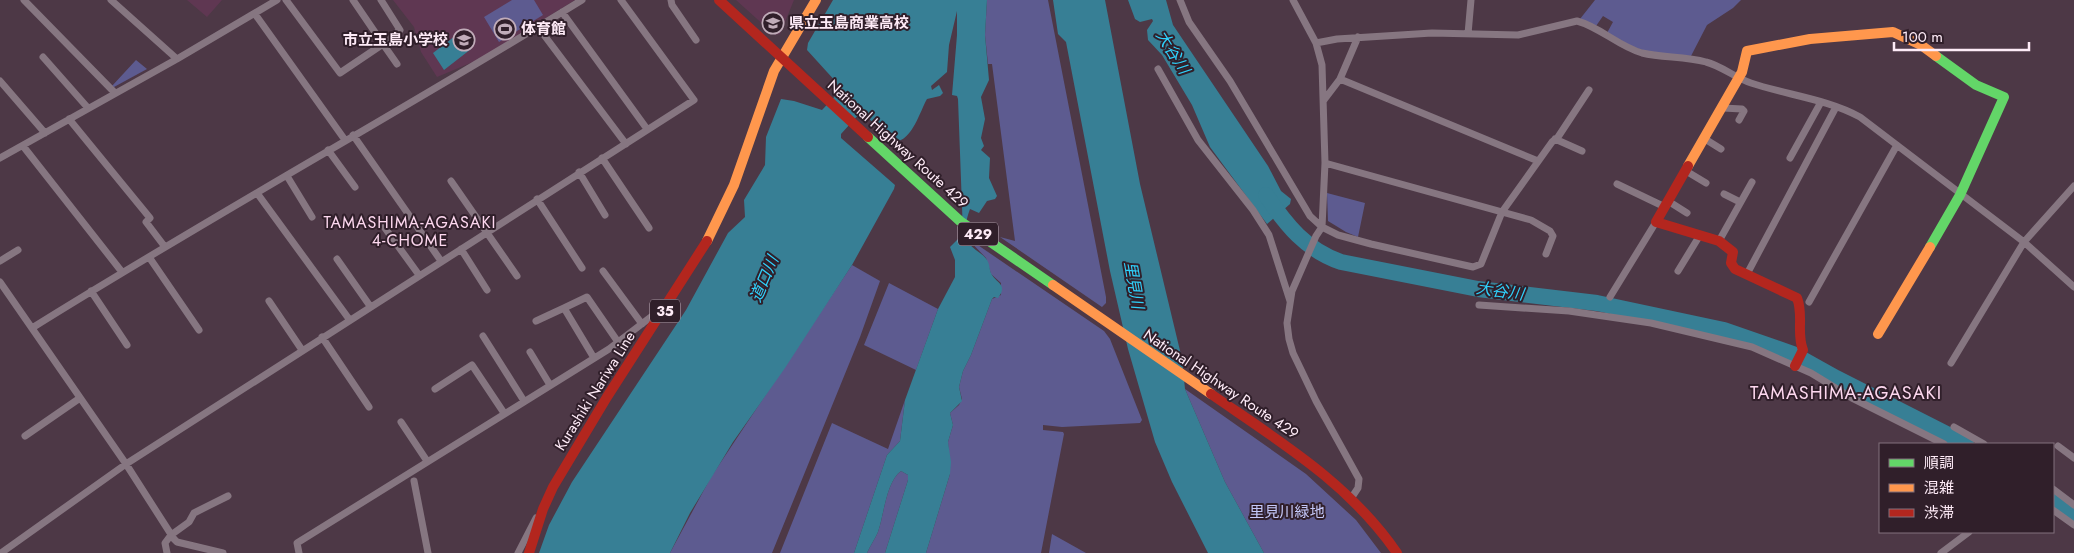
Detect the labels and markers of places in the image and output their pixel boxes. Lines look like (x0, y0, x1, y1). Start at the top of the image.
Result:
school or university icon: 県立玉島商業高校 (761, 11, 785, 35)
place label: 県立玉島商業高校 (789, 12, 909, 34)
sports icon: 体育館 (493, 17, 517, 41)
place label: 体育館 (521, 18, 566, 40)
school or university icon: 市立玉島小学校 (452, 28, 476, 52)
place label: 市立玉島小学校 (343, 29, 448, 51)

